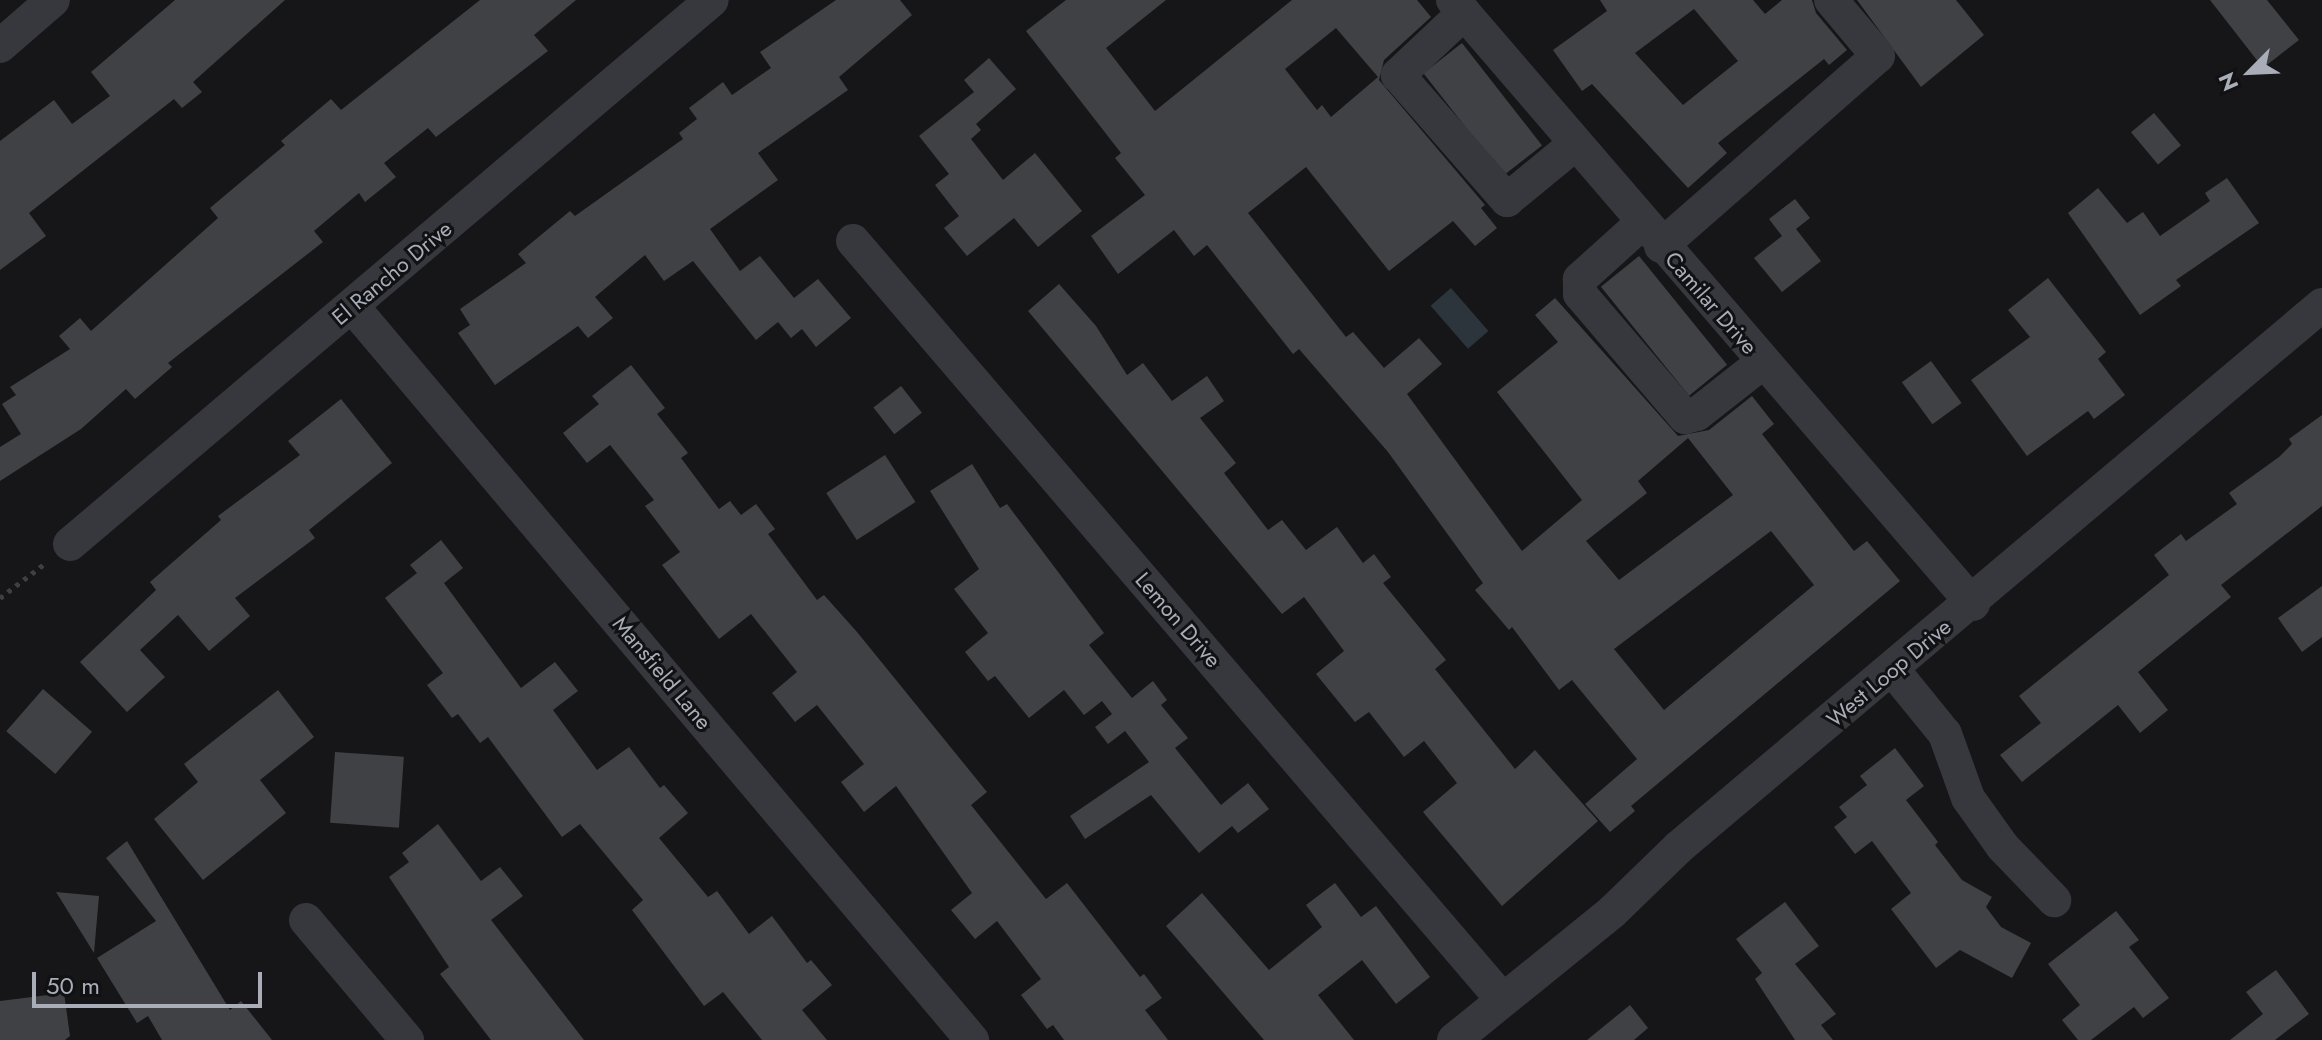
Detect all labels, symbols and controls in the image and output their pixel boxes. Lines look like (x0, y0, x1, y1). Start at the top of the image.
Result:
north arrow (2210, 32, 2290, 112)
text: N (2210, 67, 2246, 96)
street label: El Rancho Drive (327, 215, 457, 331)
street label: Camilar Drive (1659, 246, 1763, 360)
street label: Lemon Drive (1130, 567, 1226, 673)
street label: Mansfield Lane (607, 611, 717, 735)
street label: West Loop Drive (1822, 613, 1956, 733)
scale bar (36, 956, 266, 1006)
text: 50 m (46, 968, 100, 1003)

